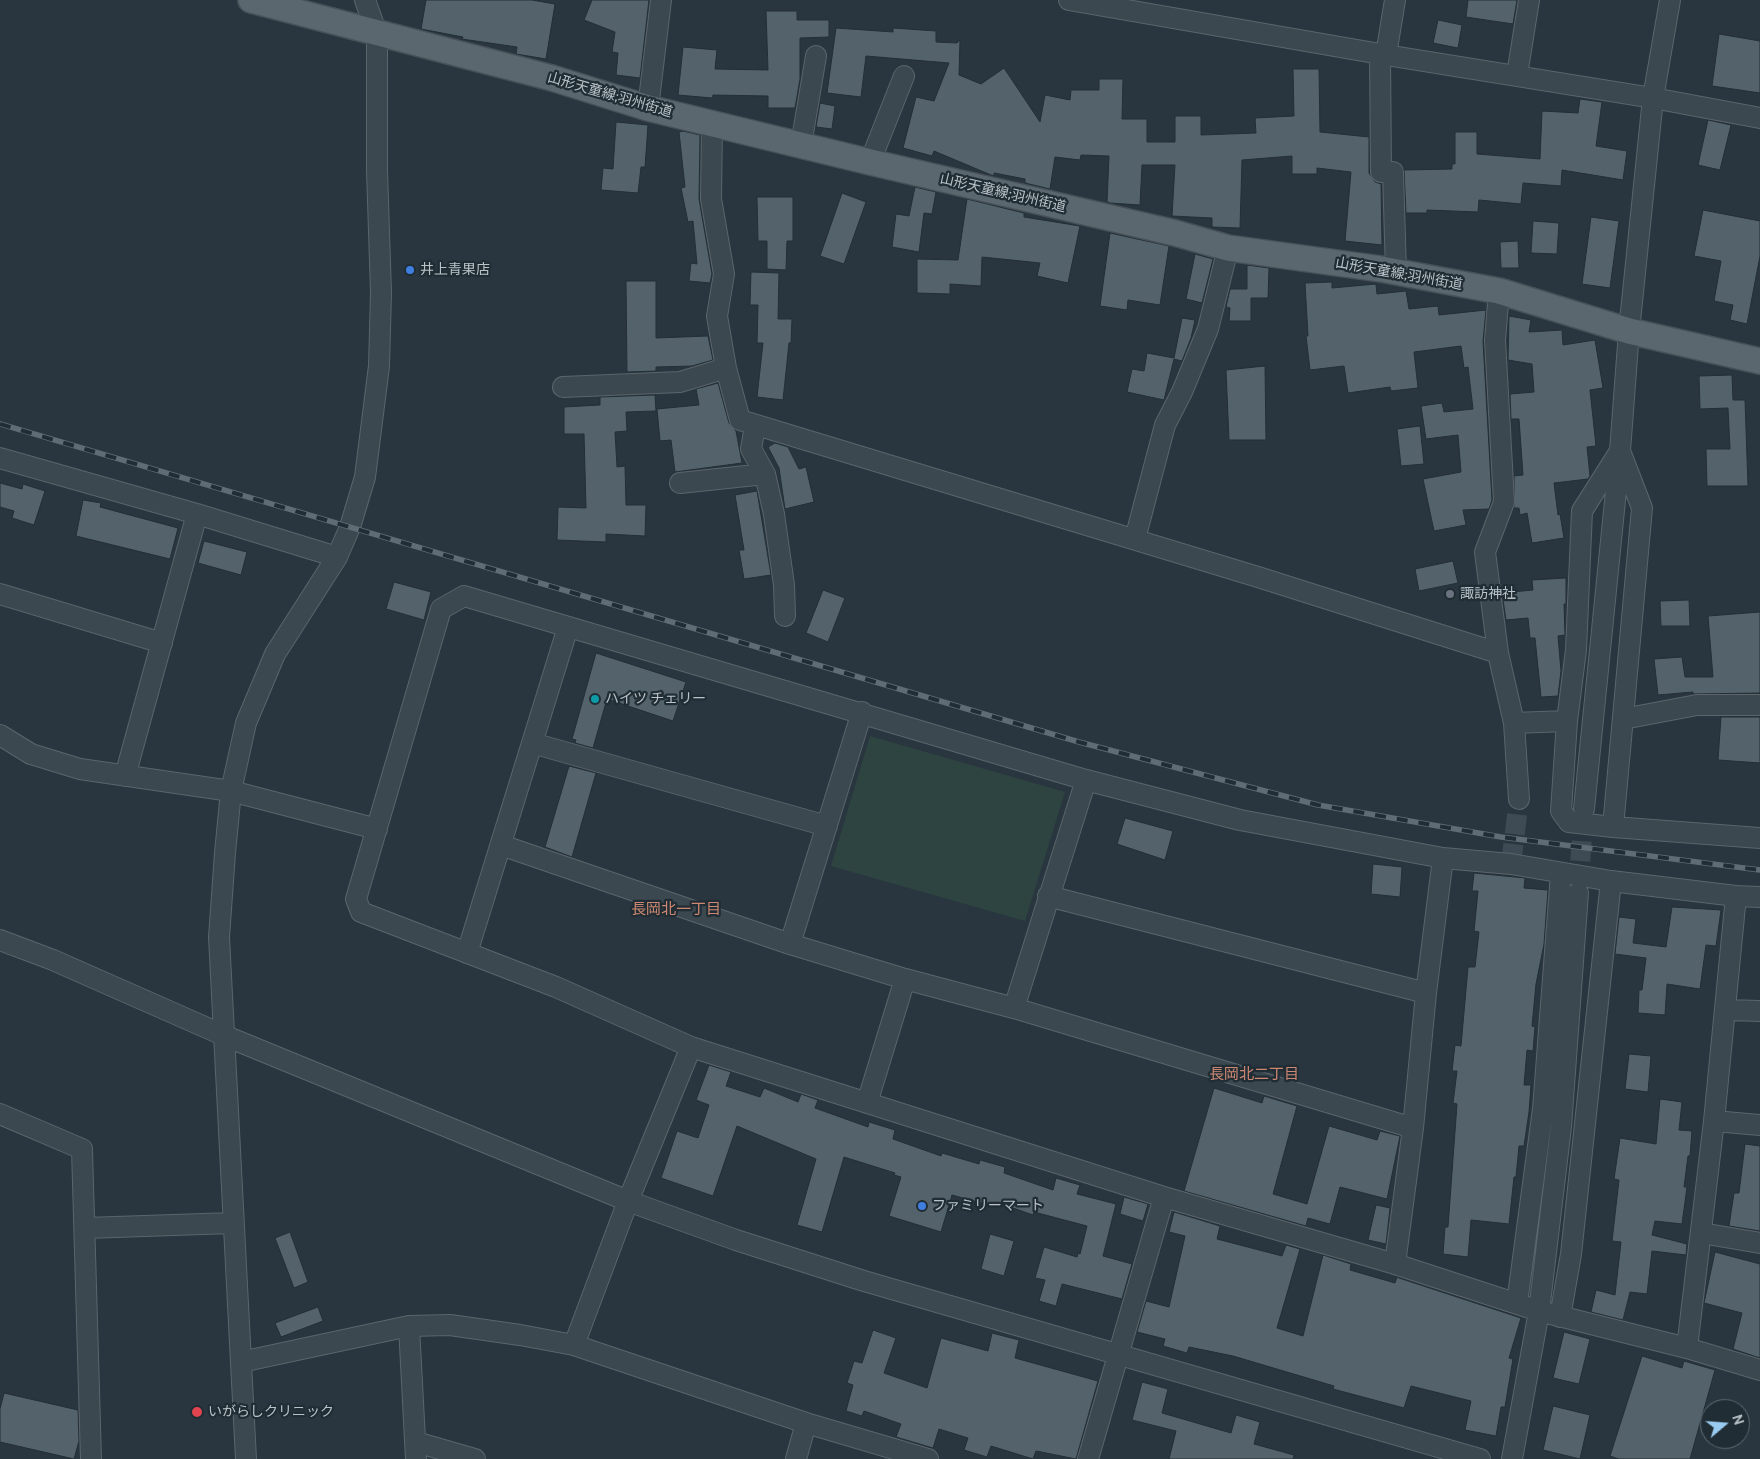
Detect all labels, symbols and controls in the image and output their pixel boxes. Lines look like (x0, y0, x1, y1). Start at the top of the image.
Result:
street label: 山形天童線;羽州街道 (546, 69, 674, 121)
street label: 山形天童線;羽州街道 (938, 170, 1068, 216)
street label: 山形天童線;羽州街道 (1334, 255, 1464, 293)
place label: 井上青果店 (420, 262, 490, 278)
marker: 井上青果店 (404, 264, 416, 276)
place label: 諏訪神社 (1460, 586, 1516, 602)
marker: 諏訪神社 (1444, 588, 1456, 600)
place label: ハイツ チェリー (605, 691, 706, 707)
marker: ハイツ チェリー (589, 693, 601, 705)
district label: 長岡北一丁目 (631, 901, 721, 919)
district label: 長岡北二丁目 (1209, 1066, 1299, 1084)
place label: ファミリーマート (932, 1198, 1044, 1214)
marker: ファミリーマート (916, 1200, 928, 1212)
north arrow (1700, 1399, 1750, 1449)
place label: いがらしクリニック (208, 1404, 334, 1420)
marker: いがらしクリニック (190, 1405, 204, 1419)
text: N (1728, 1412, 1748, 1427)

